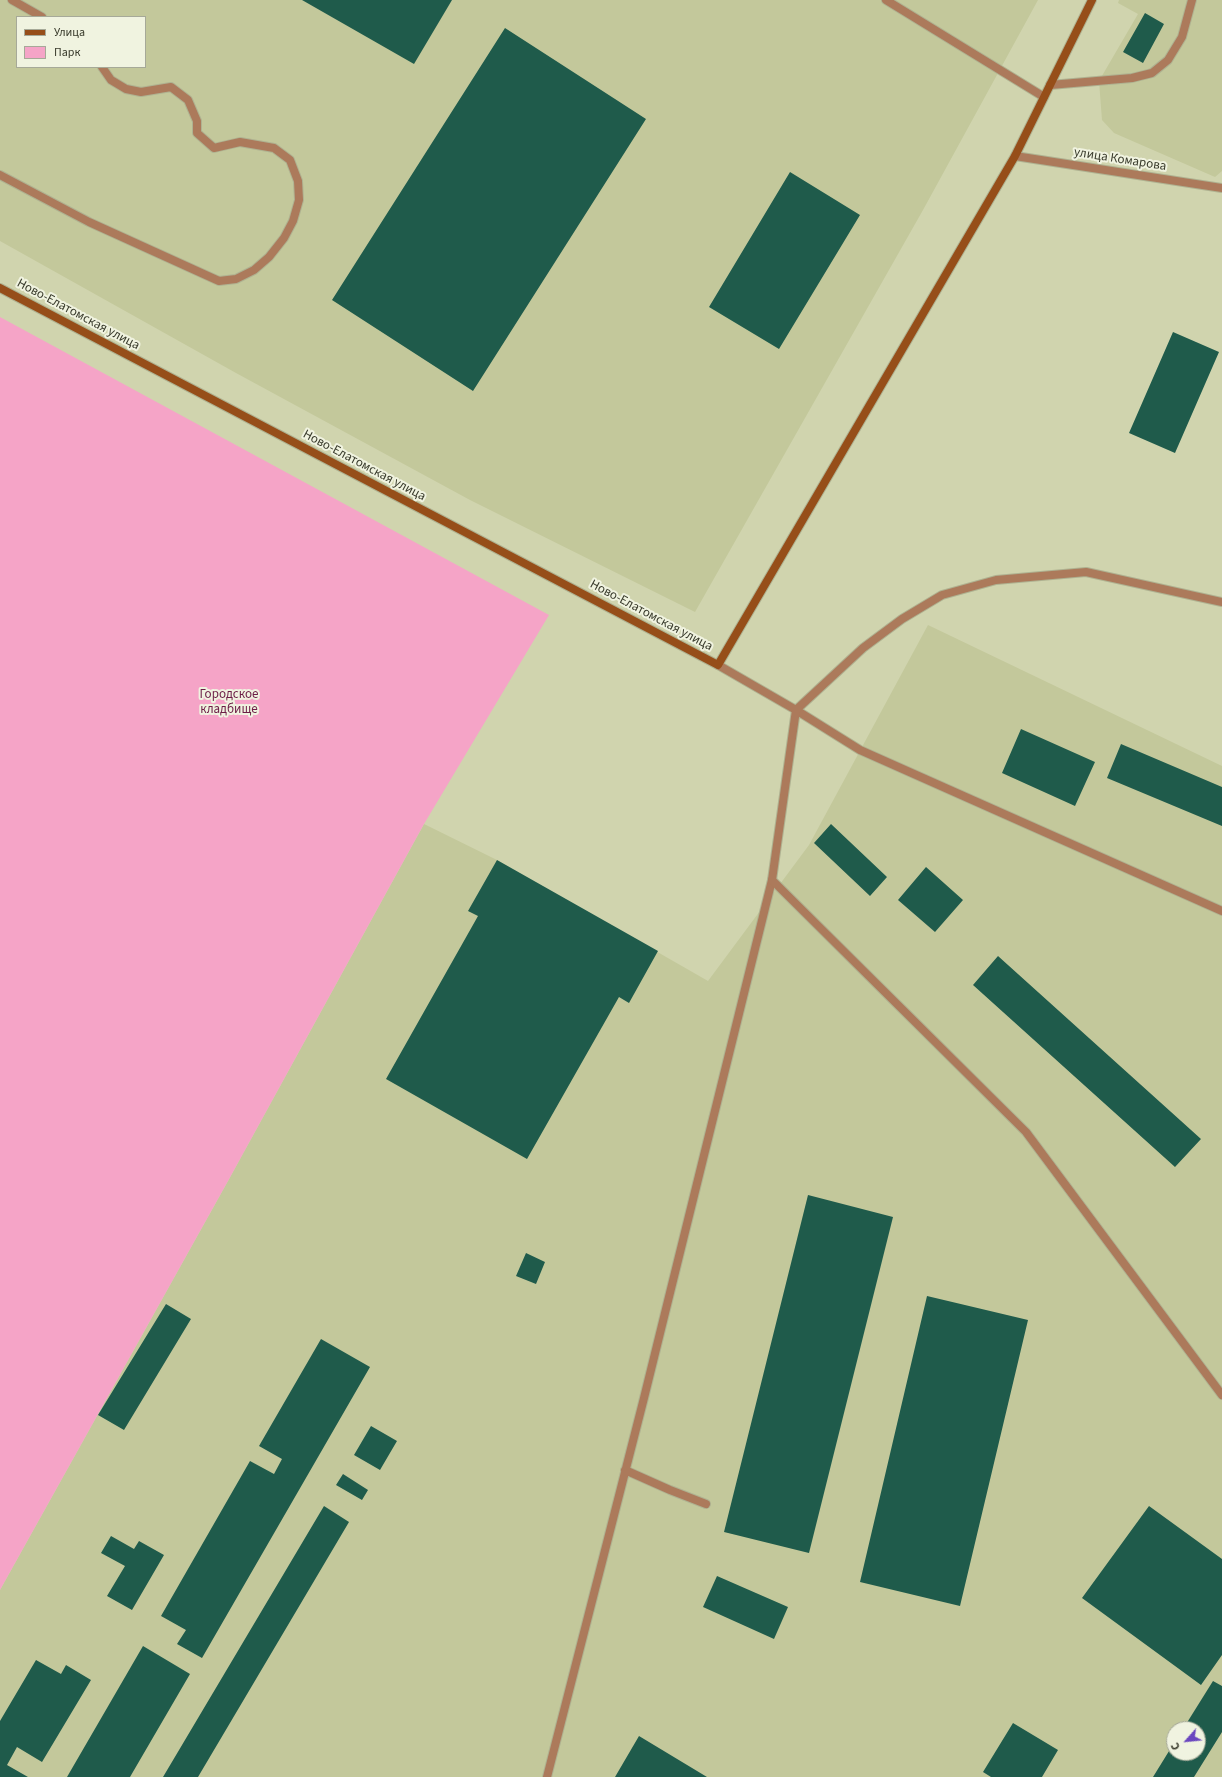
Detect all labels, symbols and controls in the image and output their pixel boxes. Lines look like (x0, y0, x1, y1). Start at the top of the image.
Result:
legend (16, 16, 146, 68)
text: Улица (54, 24, 85, 41)
text: Парк (54, 44, 80, 61)
street label: улица Комарова (1073, 145, 1167, 175)
street label: Ново-Елатомская улица (14, 276, 142, 354)
street label: Ново-Елатомская улица (300, 427, 428, 505)
street label: Ново-Елатомская улица (587, 577, 715, 655)
park label: Городское кладбище (200, 687, 258, 718)
north arrow (1166, 1721, 1206, 1761)
text: С (1168, 1740, 1184, 1752)

